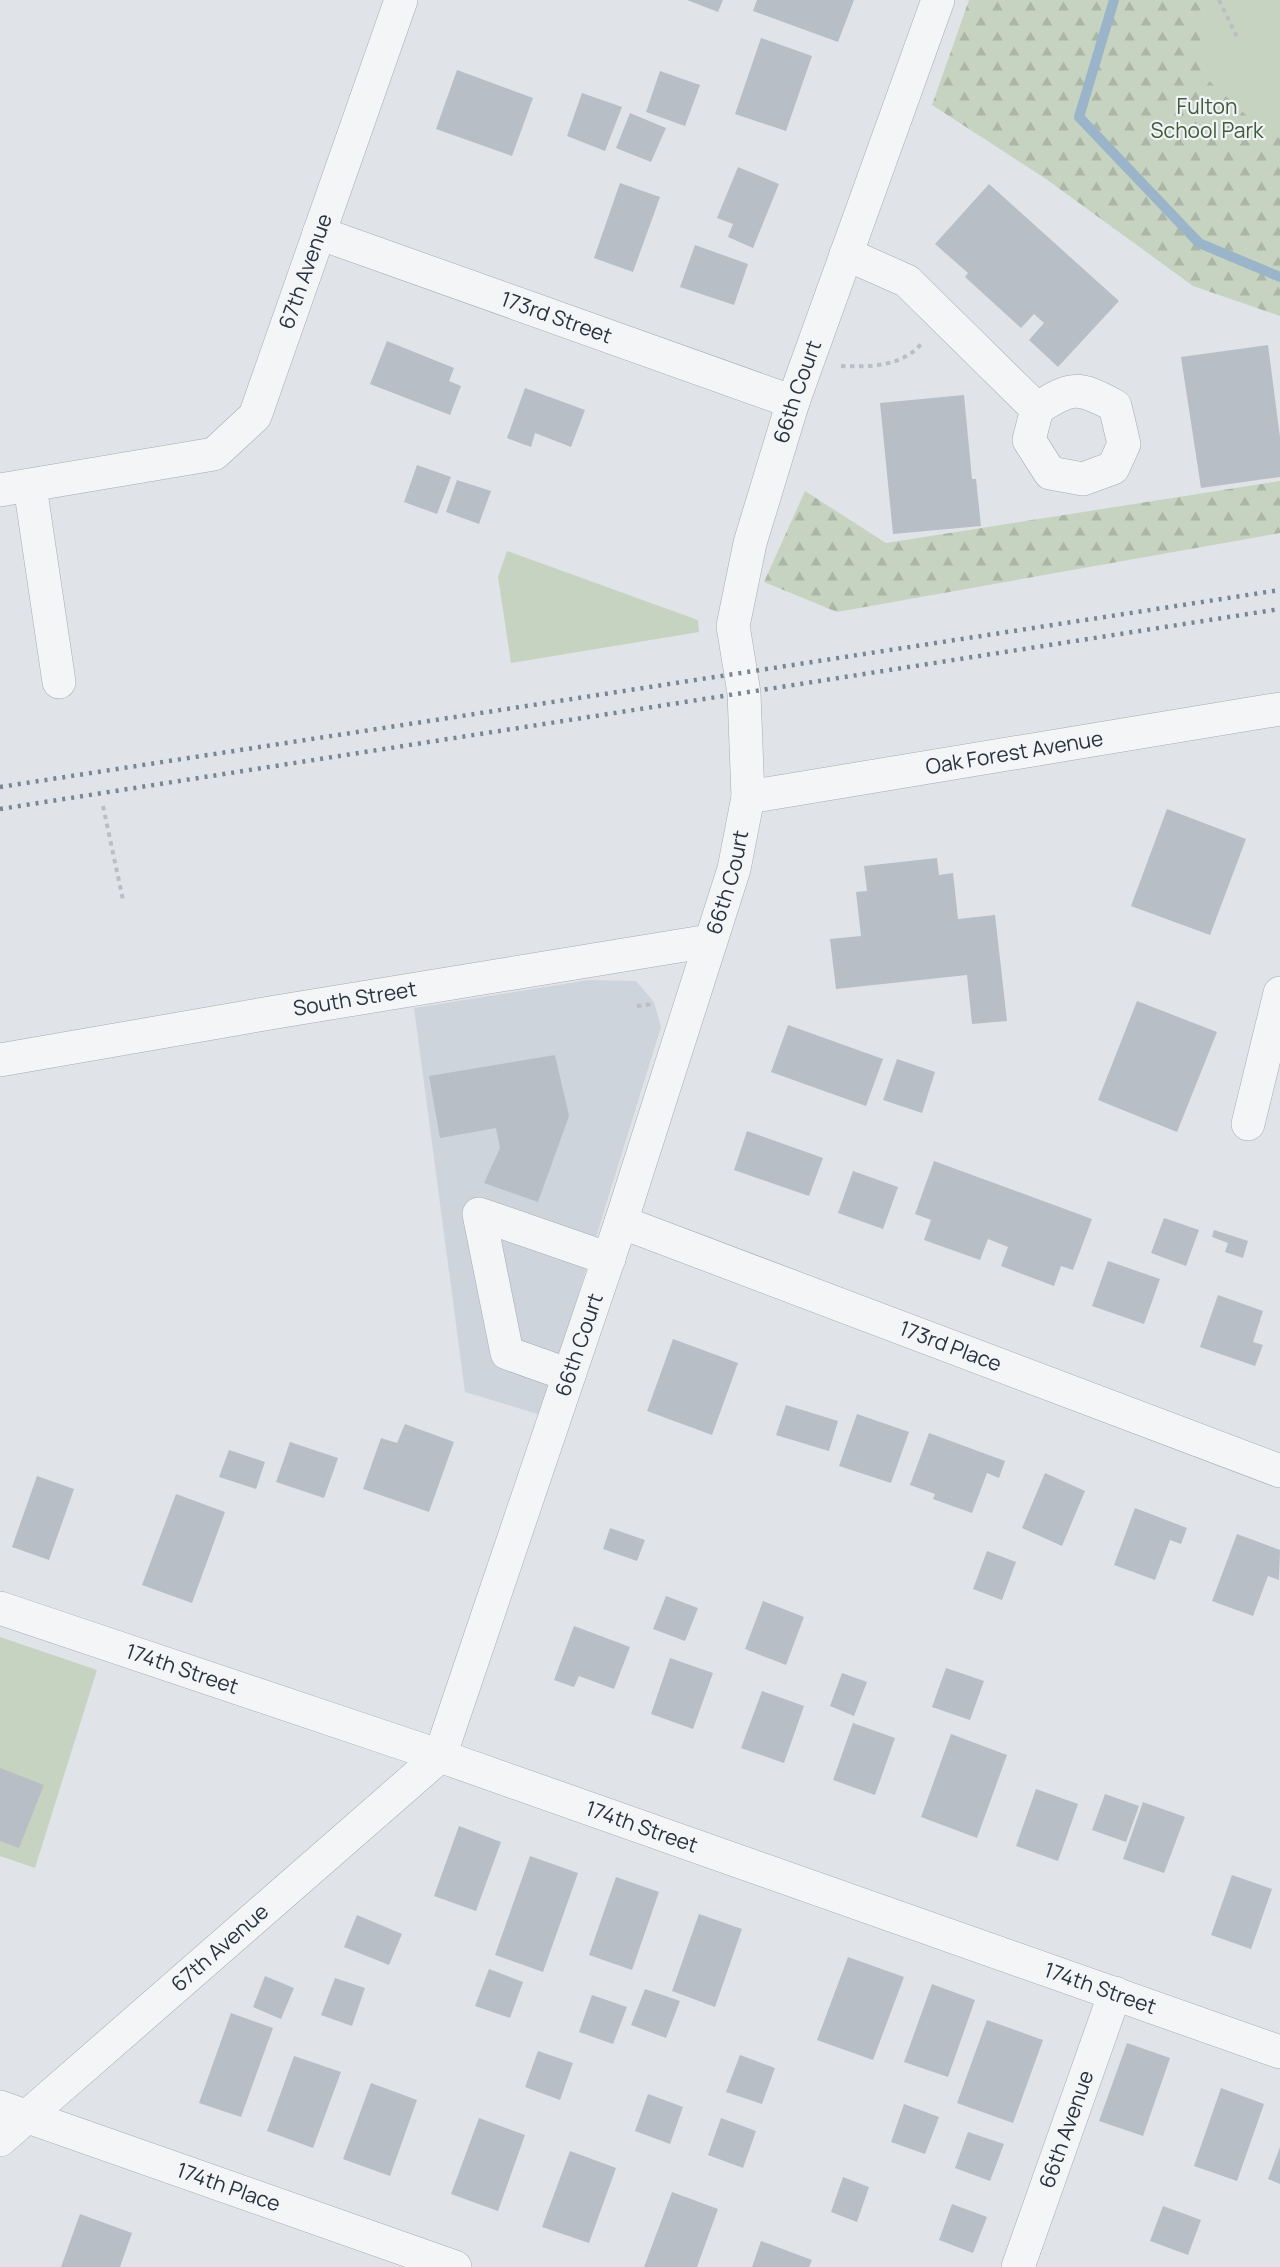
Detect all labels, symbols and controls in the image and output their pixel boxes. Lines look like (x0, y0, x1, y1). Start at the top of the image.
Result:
park label: Fulton School Park (1151, 92, 1264, 144)
street label: 67th Avenue (272, 210, 338, 333)
street label: 173rd Street (497, 284, 616, 349)
street label: 66th Court (766, 336, 827, 446)
street label: Oak Forest Avenue (923, 723, 1105, 780)
street label: 66th Court (699, 828, 754, 938)
street label: South Street (291, 974, 418, 1022)
street label: 66th Court (548, 1289, 609, 1400)
street label: 173rd Place (896, 1313, 1006, 1378)
street label: 174th Street (122, 1636, 242, 1700)
street label: 174th Street (582, 1793, 702, 1859)
street label: 67th Avenue (165, 1897, 274, 1997)
street label: 174th Street (1040, 1955, 1160, 2020)
street label: 66th Avenue (1032, 2066, 1100, 2192)
street label: 174th Place (173, 2155, 284, 2218)

